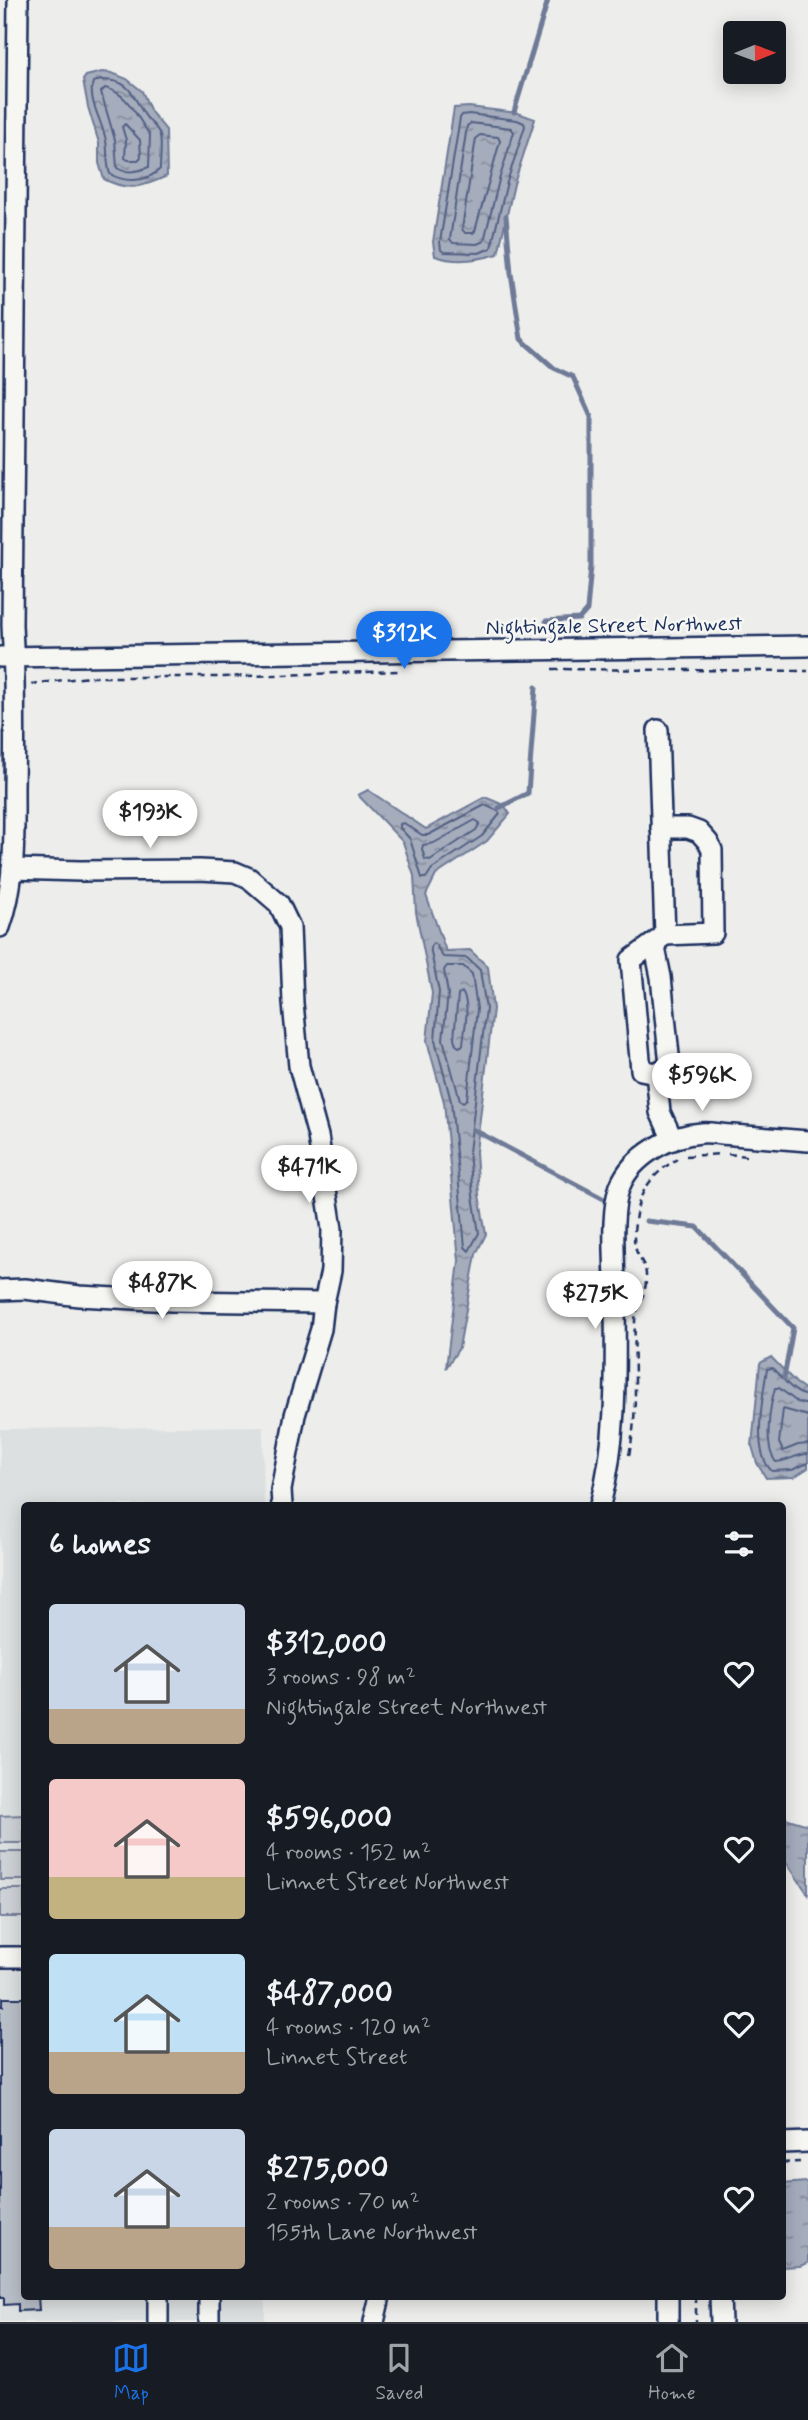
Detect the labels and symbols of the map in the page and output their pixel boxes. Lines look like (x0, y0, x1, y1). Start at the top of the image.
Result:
north arrow (723, 21, 786, 84)
street label: Nightingale Street Northwest (485, 610, 743, 644)
pin: $312K (355, 612, 453, 671)
pin: $193K (101, 790, 199, 850)
pin: $596K (653, 1054, 751, 1113)
pin: $471K (260, 1146, 358, 1205)
pin: $487K (113, 1262, 211, 1321)
pin: $275K (546, 1272, 644, 1331)

